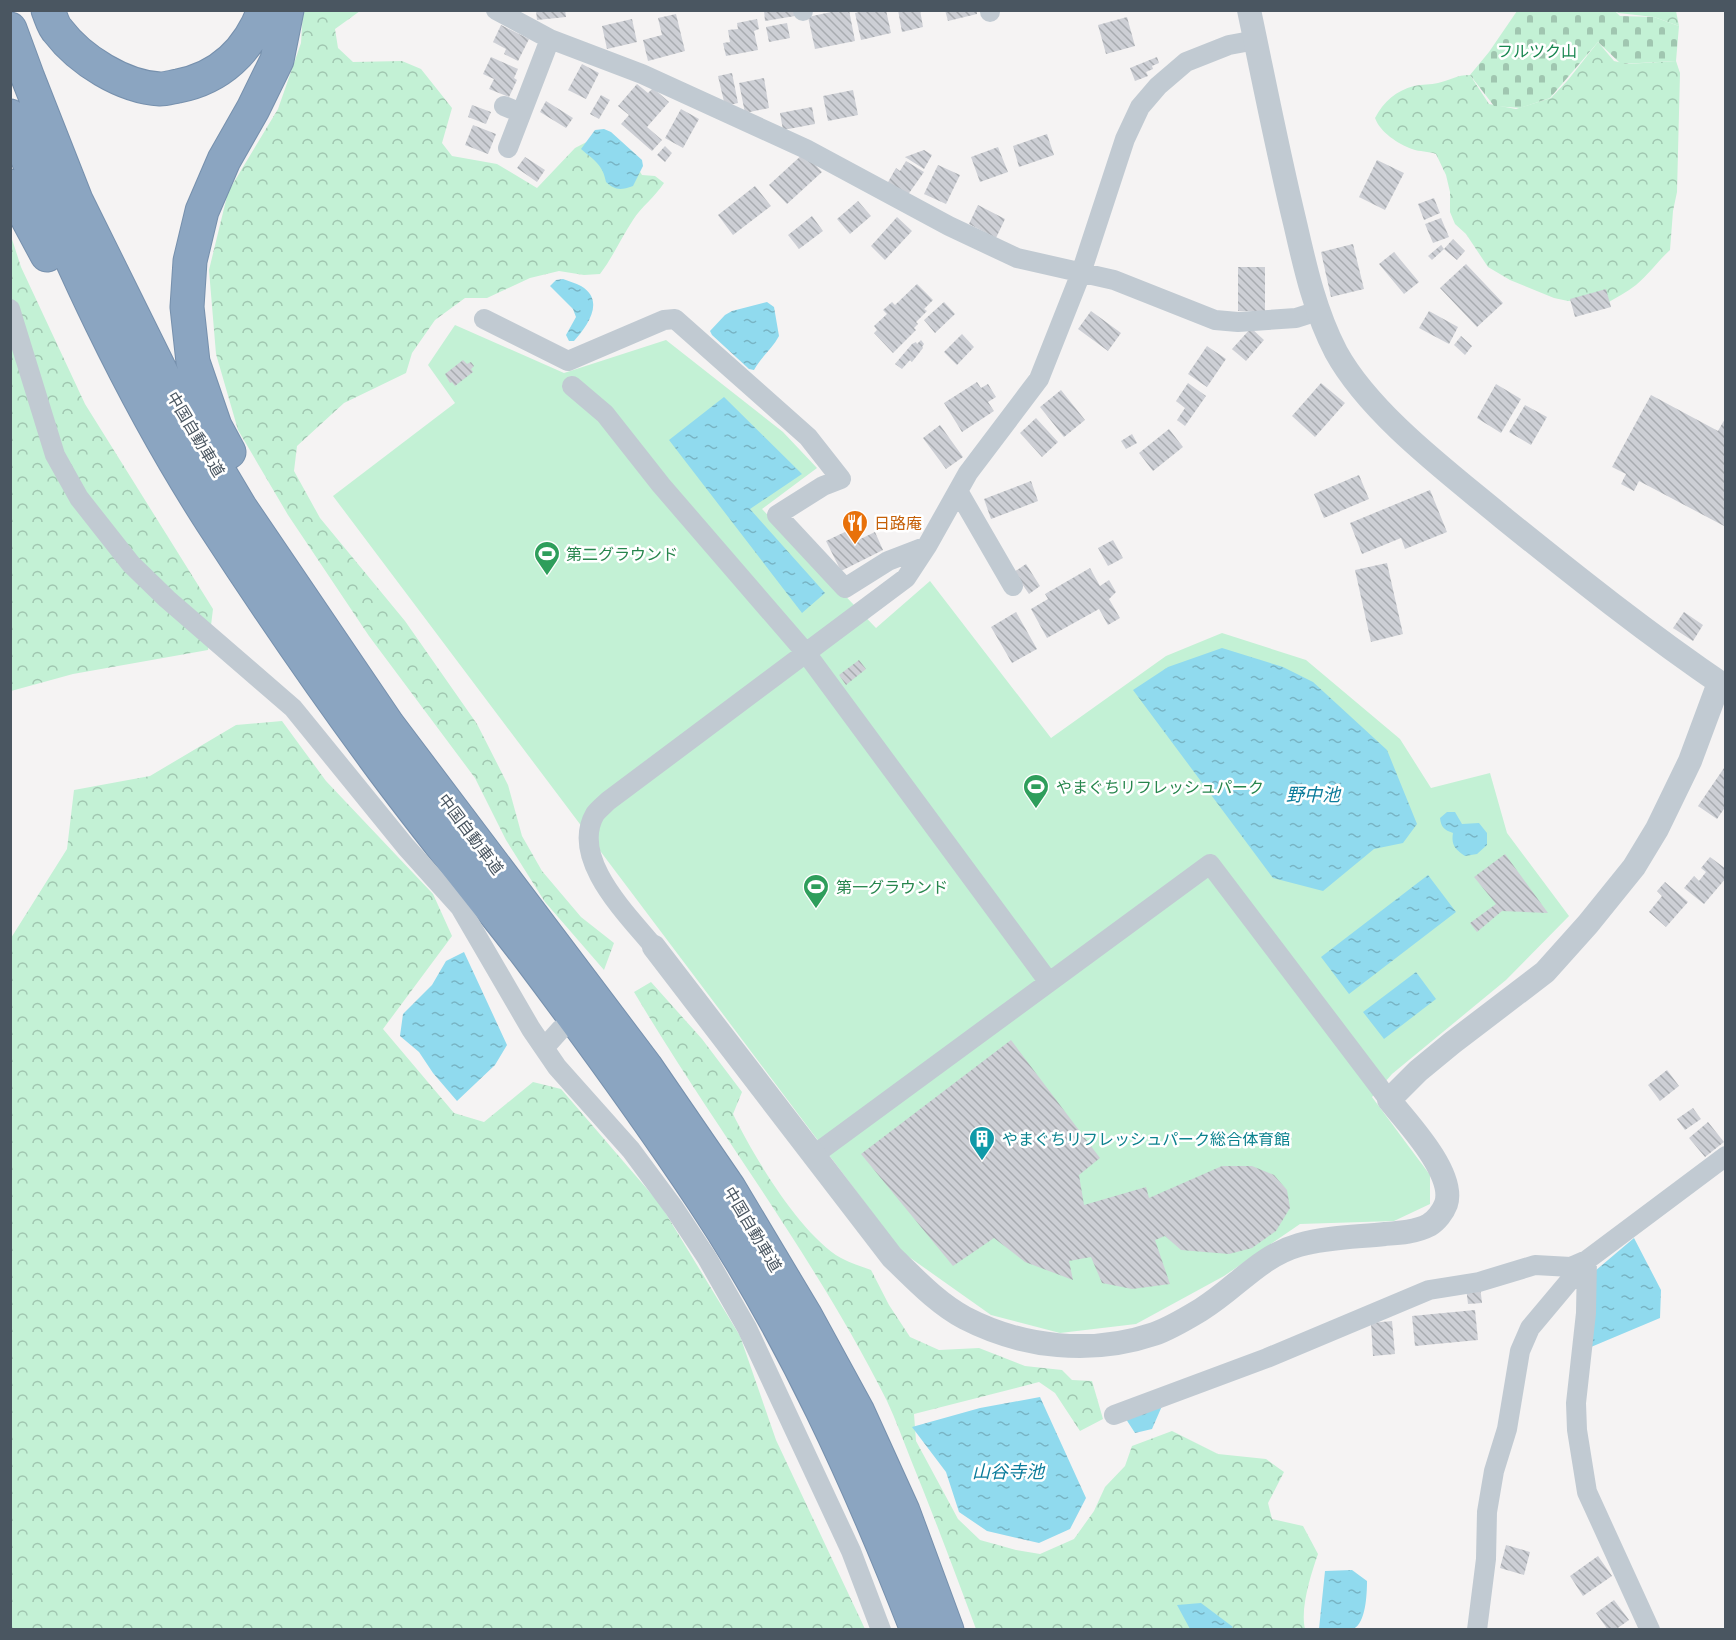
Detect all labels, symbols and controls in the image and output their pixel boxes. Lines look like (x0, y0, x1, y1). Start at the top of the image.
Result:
park label: フルツク山 (1497, 41, 1577, 61)
street label: 中国自動車道 (163, 388, 229, 480)
restaurant icon: 日路庵 (840, 508, 870, 546)
place label: 日路庵 (874, 513, 922, 533)
sports icon: 第二グラウンド (532, 539, 562, 577)
place label: 第二グラウンド (566, 544, 678, 564)
sports icon: やまぐちリフレッシュパーク (1021, 772, 1051, 810)
place label: やまぐちリフレッシュパーク (1056, 777, 1264, 797)
water label: 野中池 (1286, 783, 1342, 806)
street label: 中国自動車道 (434, 790, 508, 878)
sports icon: 第一グラウンド (801, 872, 831, 910)
place label: 第一グラウンド (836, 877, 948, 897)
building icon: やまぐちリフレッシュパーク総合体育館 (967, 1124, 997, 1162)
place label: やまぐちリフレッシュパーク総合体育館 (1002, 1129, 1290, 1149)
street label: 中国自動車道 (720, 1183, 786, 1275)
water label: 山谷寺池 (972, 1460, 1046, 1483)

